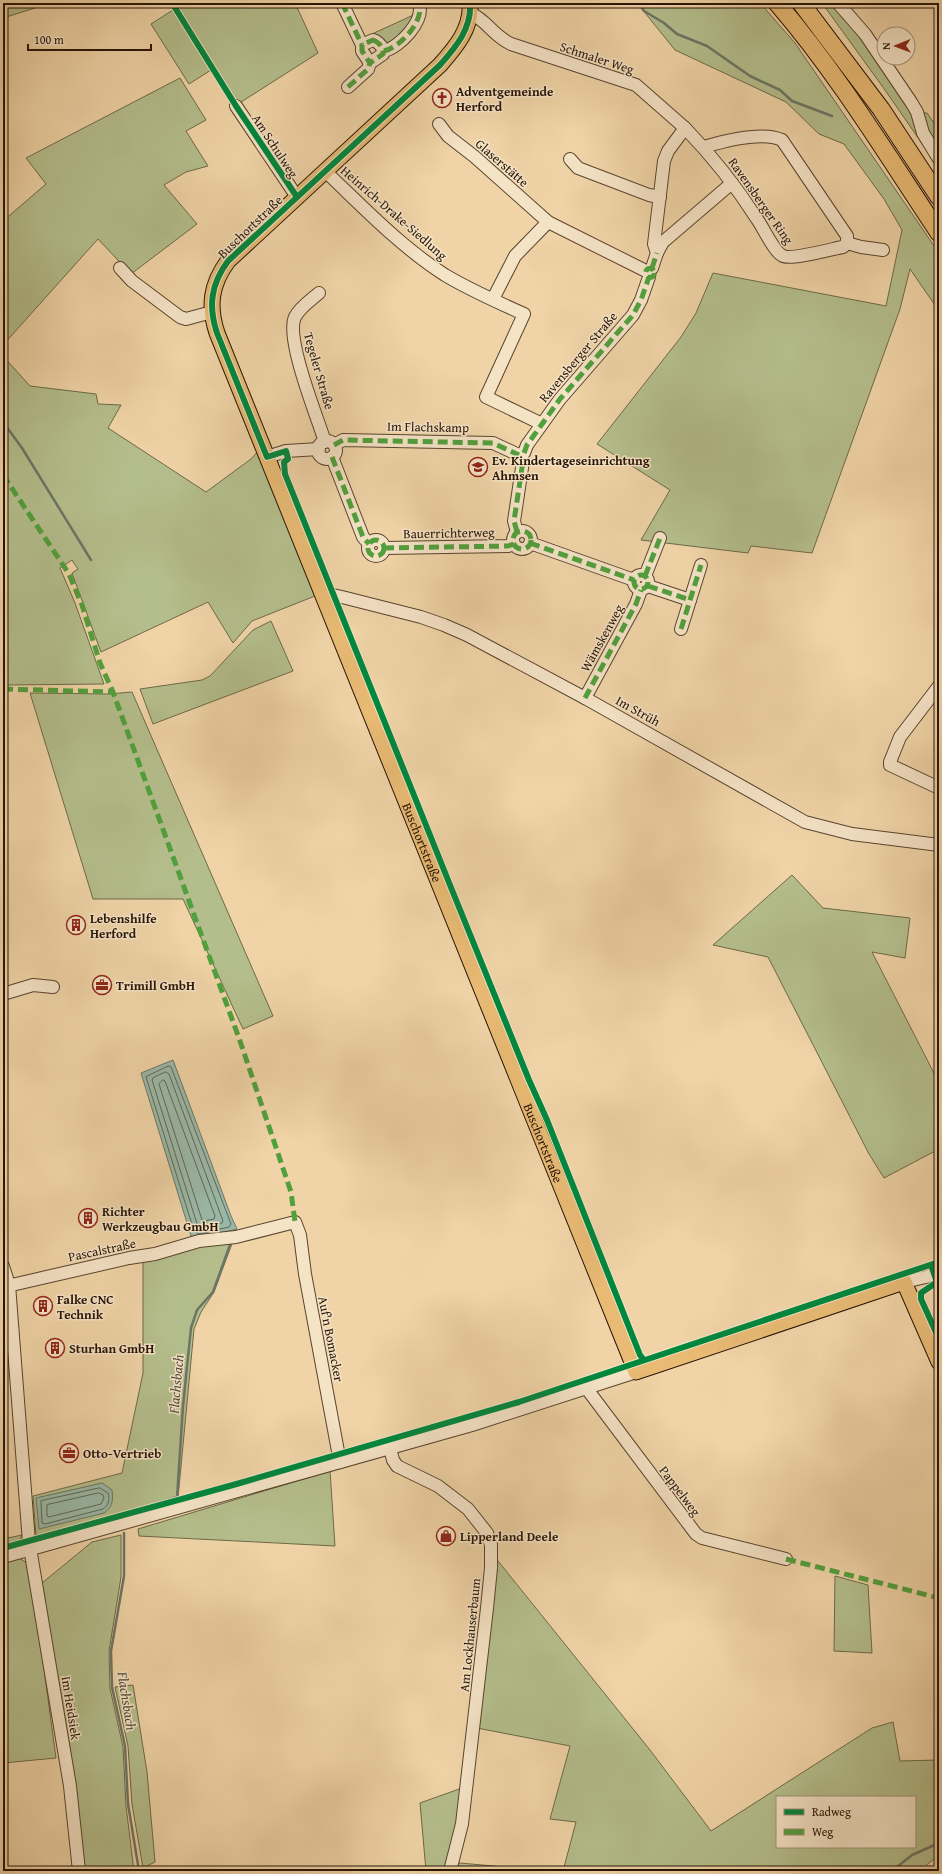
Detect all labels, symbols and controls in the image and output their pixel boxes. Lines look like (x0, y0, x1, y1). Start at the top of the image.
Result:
scale bar (28, 26, 151, 52)
north arrow (876, 26, 916, 66)
text: 100 m (34, 31, 64, 48)
street label: Schmaler Weg (557, 37, 637, 79)
text: N (878, 42, 894, 50)
place label: Adventgemeinde Herford (456, 82, 553, 116)
church icon: Adventgemeinde Herford (431, 87, 453, 109)
street label: Am Schulweg (247, 110, 303, 182)
street label: Glaserstätte (471, 134, 533, 192)
street label: Ravensberger Ring (724, 154, 798, 249)
street label: Heinrich-Drake-Siedlung (337, 161, 452, 265)
street label: Buschortstraße (213, 191, 287, 263)
street label: Ravensberger Straße (534, 308, 622, 406)
street label: Tegeler Straße (299, 330, 339, 412)
street label: Im Flachskamp (387, 417, 469, 437)
place label: Ev. Kindertageseinrichtung Ahmsen (492, 451, 650, 485)
school or university icon: Ev. Kindertageseinrichtung Ahmsen (467, 456, 489, 478)
street label: Bauerrichterweg (403, 523, 495, 543)
street label: Wämskenweg (576, 600, 629, 675)
street label: Im Strüh (612, 691, 664, 731)
street label: Buschortstraße (398, 800, 447, 885)
place label: Lebenshilfe Herford (90, 909, 157, 943)
building icon: Lebenshilfe Herford (65, 914, 87, 936)
office icon: Trimill GmbH (91, 974, 113, 996)
place label: Trimill GmbH (116, 976, 195, 995)
street label: Buschortstraße (519, 1100, 568, 1185)
place label: Richter Werkzeugbau GmbH (102, 1202, 218, 1236)
building icon: Richter Werkzeugbau GmbH (77, 1207, 99, 1229)
street label: Pascalstraße (66, 1234, 138, 1266)
place label: Falke CNC Technik (57, 1290, 114, 1324)
building icon: Falke CNC Technik (32, 1295, 54, 1317)
street label: Auf'n Bomacker (313, 1295, 349, 1384)
building icon: Sturhan GmbH (44, 1337, 66, 1359)
place label: Sturhan GmbH (69, 1339, 154, 1358)
water label: Flachsbach (163, 1354, 189, 1415)
office icon: Otto-Vertrieb (58, 1442, 80, 1464)
place label: Otto-Vertrieb (83, 1444, 161, 1463)
street label: Pappelweg (655, 1462, 705, 1520)
shop icon: Lipperland Deele (435, 1525, 457, 1547)
place label: Lipperland Deele (460, 1527, 558, 1546)
street label: Am Lockhauserbaum (455, 1577, 485, 1693)
water label: Flachsbach (112, 1669, 142, 1732)
street label: Im Heidsiek (57, 1675, 85, 1742)
legend (776, 1796, 916, 1848)
text: Radweg (812, 1803, 851, 1820)
text: Weg (812, 1823, 833, 1840)

